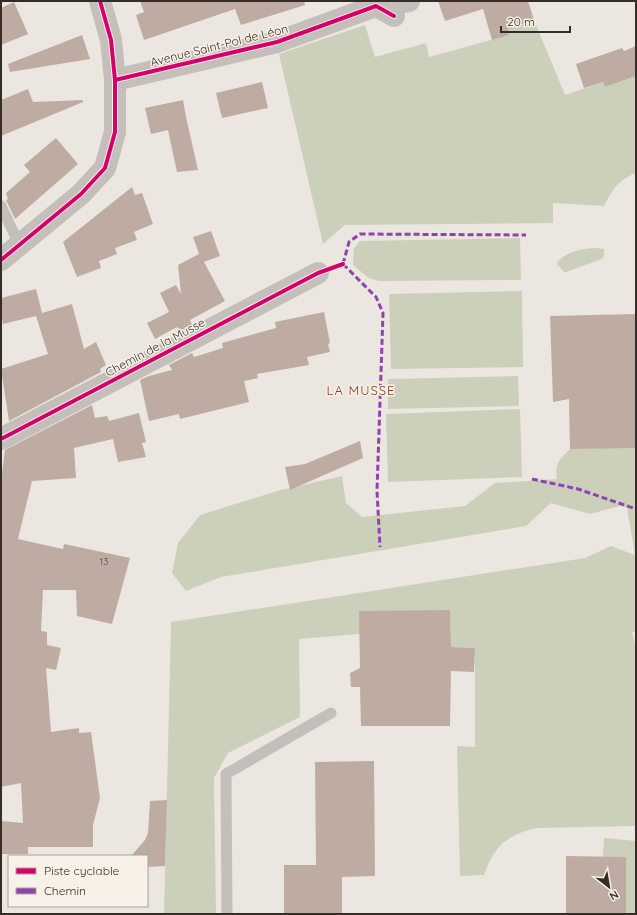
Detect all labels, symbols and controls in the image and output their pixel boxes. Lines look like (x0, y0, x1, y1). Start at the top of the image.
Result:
scale bar (501, 8, 570, 34)
text: 20 m (507, 14, 535, 29)
street label: Avenue Saint-Pol de Léon (148, 21, 290, 69)
street label: Chemin de la Musse (103, 314, 208, 380)
district label: LA MUSSE (327, 382, 395, 398)
house number: 13 (100, 555, 108, 568)
legend (8, 855, 148, 907)
text: Piste cyclable (44, 863, 120, 878)
north arrow (589, 867, 629, 907)
text: Chemin (44, 883, 86, 898)
text: N (607, 887, 621, 904)

